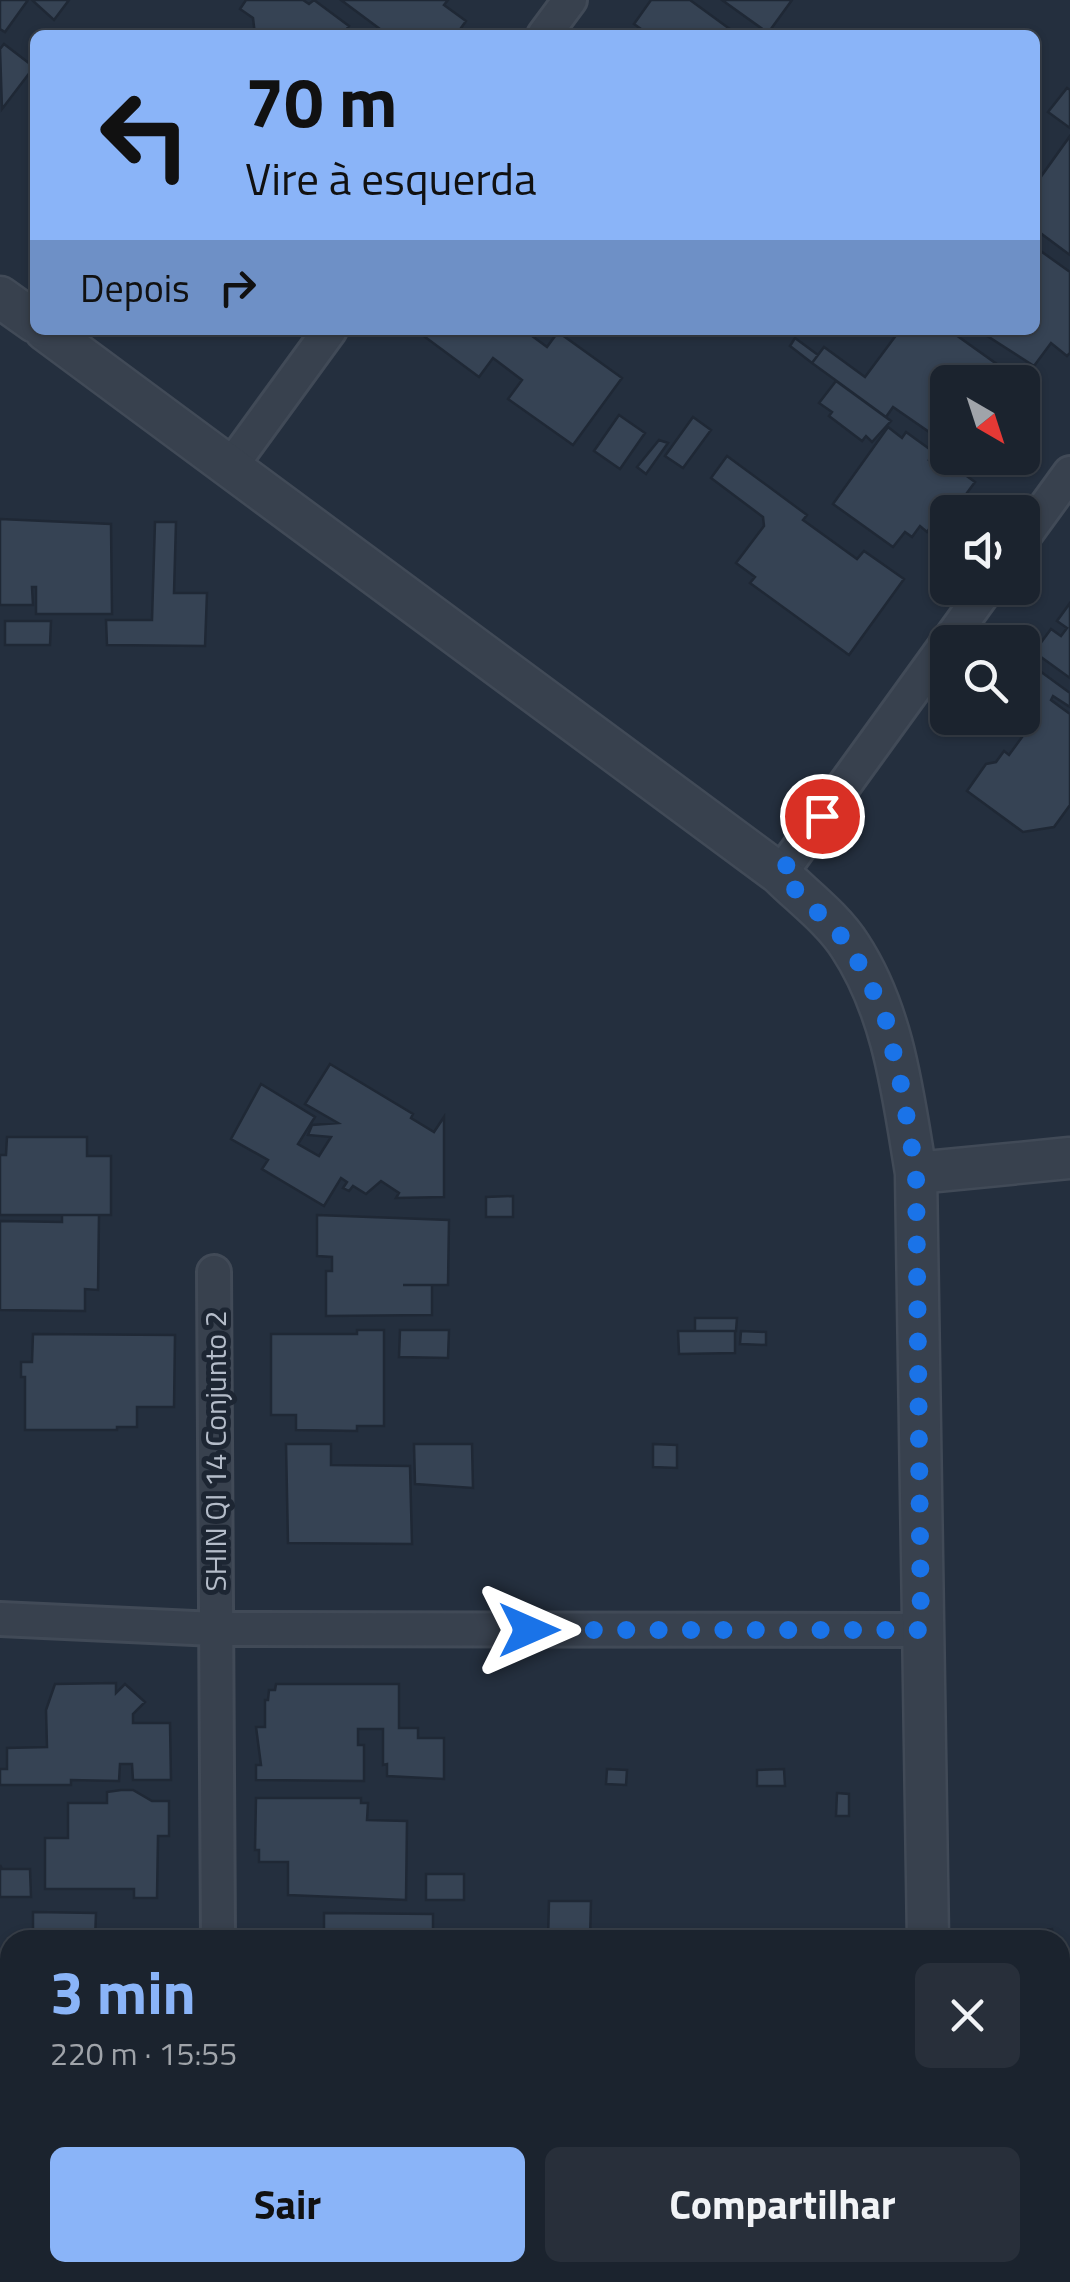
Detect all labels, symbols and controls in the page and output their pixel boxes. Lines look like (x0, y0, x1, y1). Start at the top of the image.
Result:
text: 70 m (245, 48, 398, 154)
icon: left (80, 70, 210, 200)
text: Vire à esquerda (245, 144, 537, 212)
text: Depois (80, 259, 190, 317)
icon: right (210, 260, 265, 315)
north arrow (930, 365, 1040, 475)
map controls (930, 365, 1040, 735)
button: sound (930, 495, 1040, 605)
button: search (930, 625, 1040, 735)
pin (780, 774, 865, 859)
icon: arrive (795, 789, 850, 844)
street label: SHIN QI 14 Conjunto 2 (192, 1310, 238, 1592)
position arrow (477, 1578, 581, 1682)
text: 3 min (50, 1946, 196, 2037)
button: close (915, 1963, 1020, 2068)
text: 220 m · 15:55 (50, 2029, 237, 2077)
button: Sair (50, 2147, 525, 2262)
button: Compartilhar (545, 2147, 1020, 2262)

